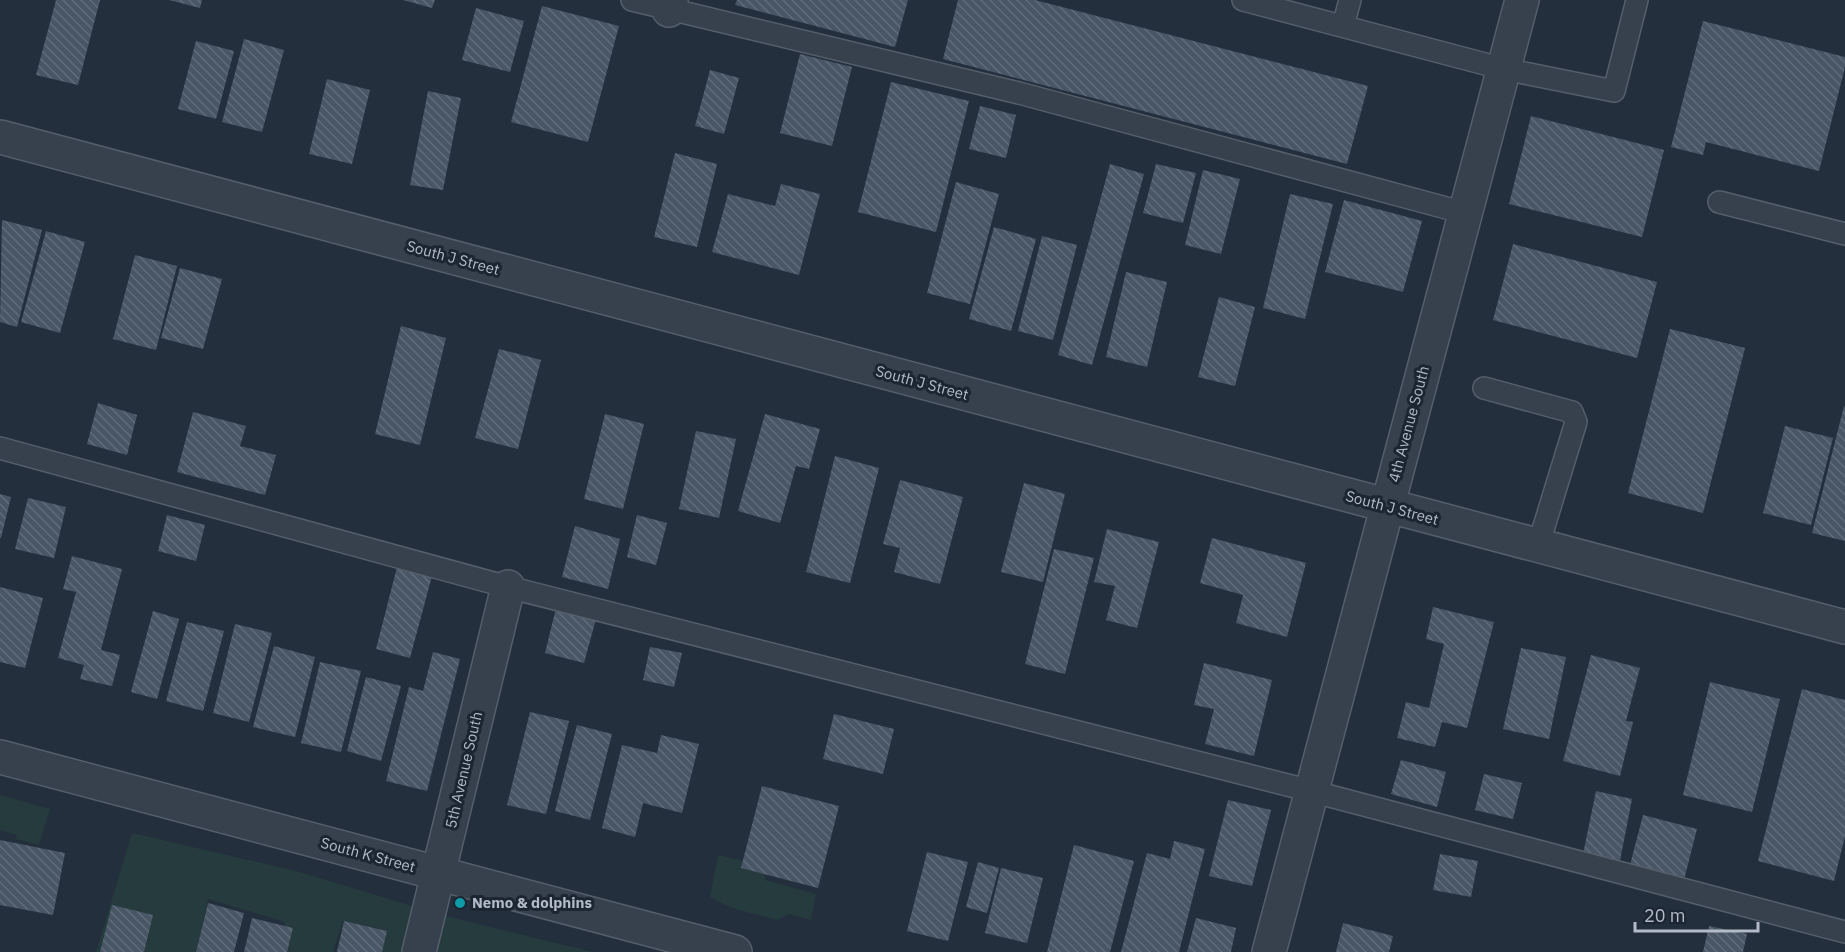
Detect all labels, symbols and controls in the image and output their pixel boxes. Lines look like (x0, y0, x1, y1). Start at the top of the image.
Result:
street label: South J Street (405, 236, 502, 279)
street label: South J Street (874, 361, 971, 404)
street label: 4th Avenue South (1384, 364, 1433, 484)
street label: South J Street (1344, 486, 1441, 529)
street label: 5th Avenue South (441, 710, 486, 830)
street label: South K Street (319, 833, 418, 876)
place label: Nemo & dolphins (472, 893, 592, 912)
scale bar (1635, 895, 1758, 933)
marker: Nemo & dolphins (453, 896, 467, 910)
text: 20 m (1644, 904, 1686, 927)

